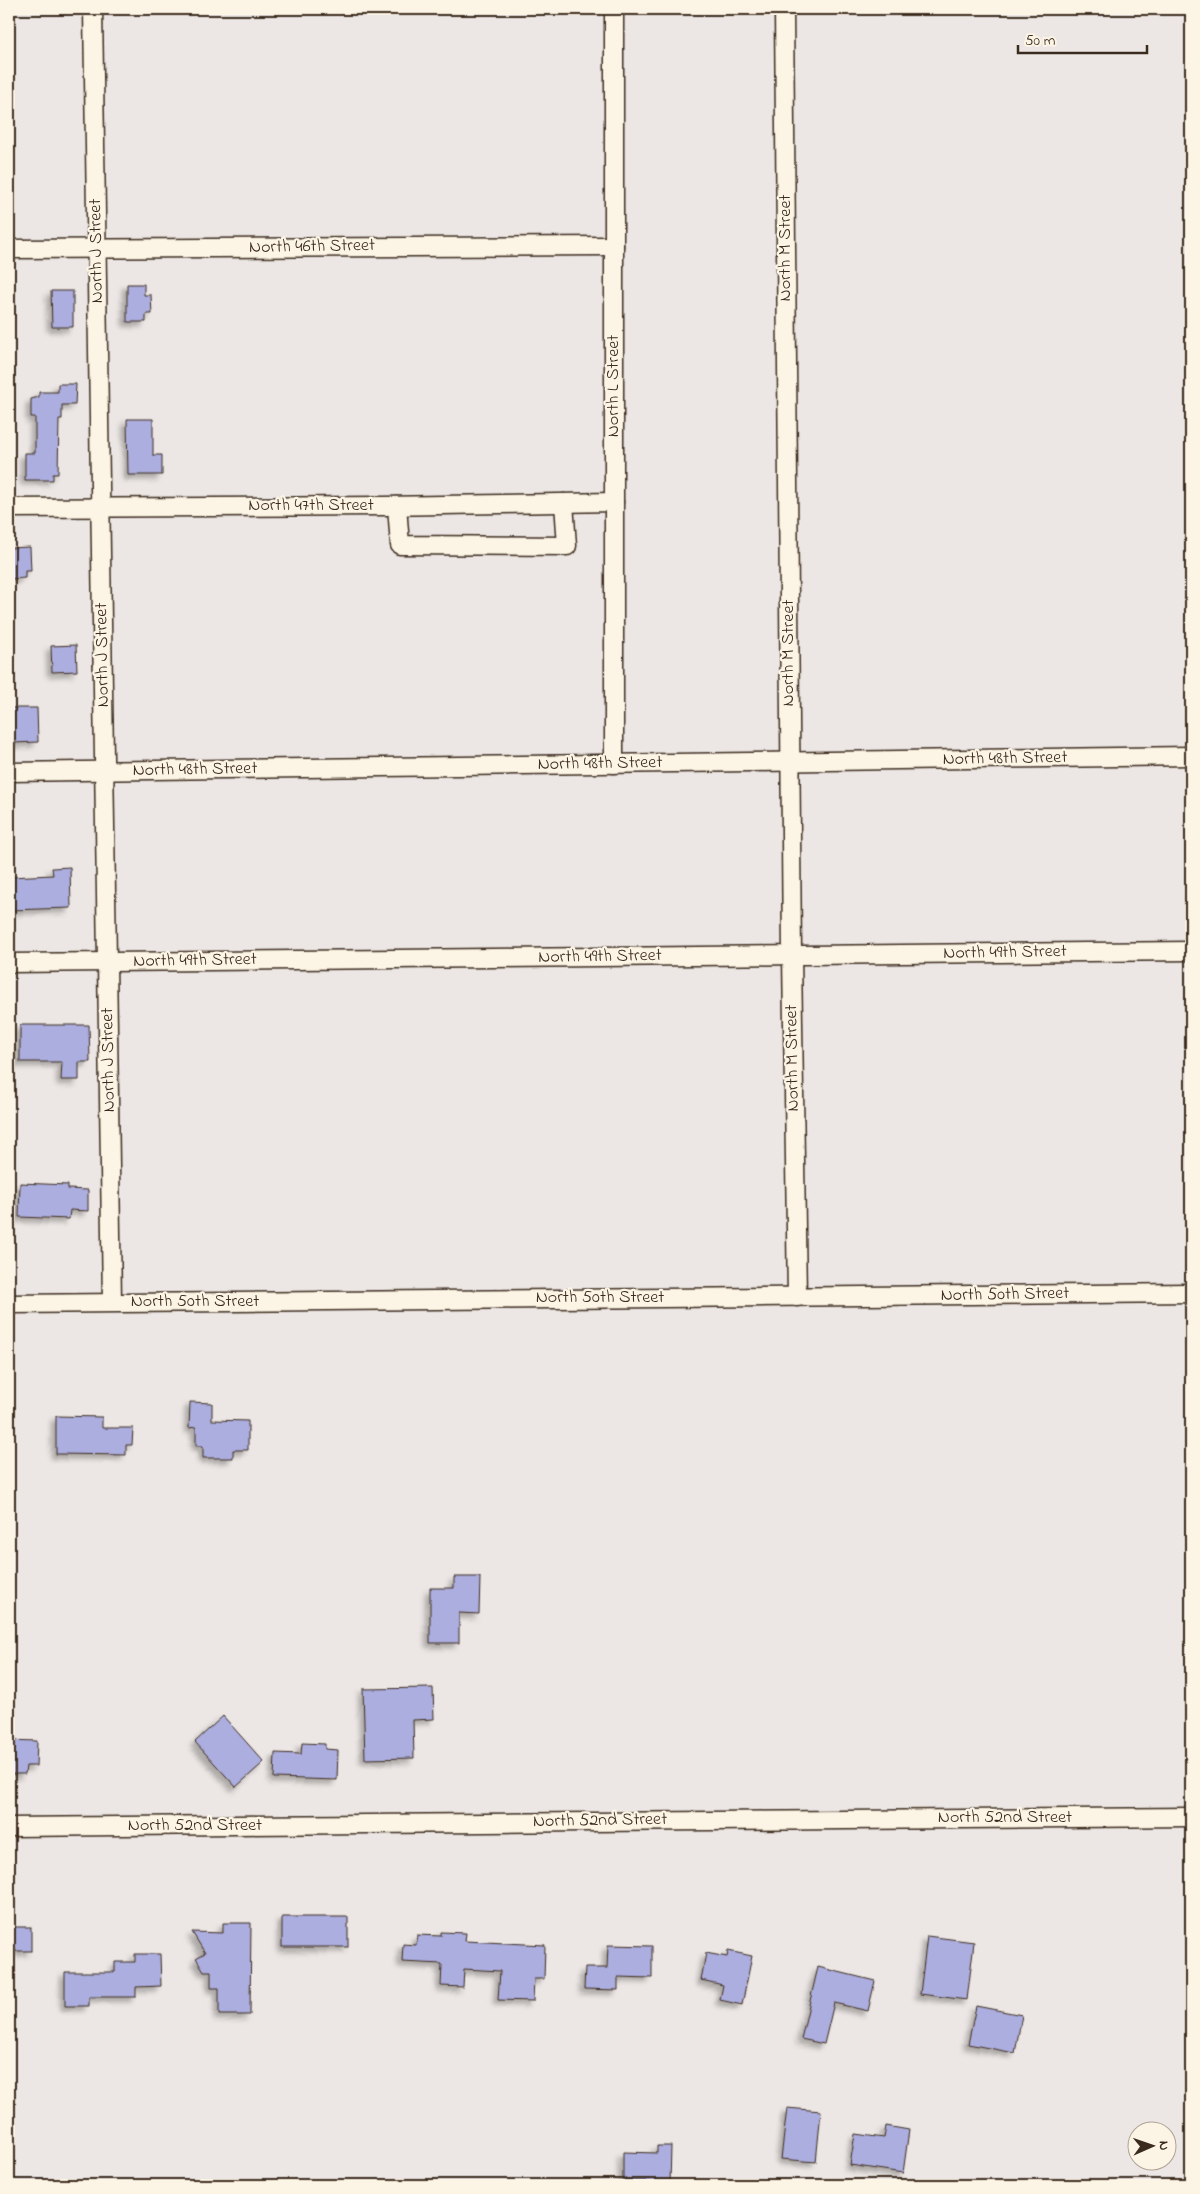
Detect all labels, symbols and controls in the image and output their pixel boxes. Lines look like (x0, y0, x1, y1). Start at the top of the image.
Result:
scale bar (1018, 22, 1146, 54)
text: 50 m (1025, 30, 1056, 52)
street label: North M Street (773, 195, 799, 301)
street label: North J Street (83, 198, 111, 304)
street label: North 46th Street (249, 233, 375, 261)
street label: North L Street (601, 335, 627, 437)
street label: North 47th Street (248, 493, 374, 519)
street label: North M Street (776, 600, 802, 706)
street label: North J Street (89, 602, 117, 708)
street label: North 48th Street (942, 745, 1068, 773)
street label: North 48th Street (537, 750, 663, 778)
street label: North 48th Street (132, 756, 258, 784)
street label: North 49th Street (943, 939, 1067, 967)
street label: North 49th Street (538, 943, 662, 971)
street label: North 49th Street (133, 947, 257, 975)
street label: North M Street (779, 1004, 807, 1112)
street label: North J Street (95, 1007, 123, 1113)
street label: North 50th Street (940, 1281, 1070, 1309)
street label: North 50th Street (536, 1285, 664, 1311)
street label: North 50th Street (131, 1289, 259, 1315)
street label: North 52nd Street (938, 1805, 1072, 1831)
street label: North 52nd Street (533, 1807, 667, 1835)
street label: North 52nd Street (128, 1813, 262, 1839)
north arrow (1128, 2122, 1178, 2172)
text: N (1153, 2141, 1174, 2151)

